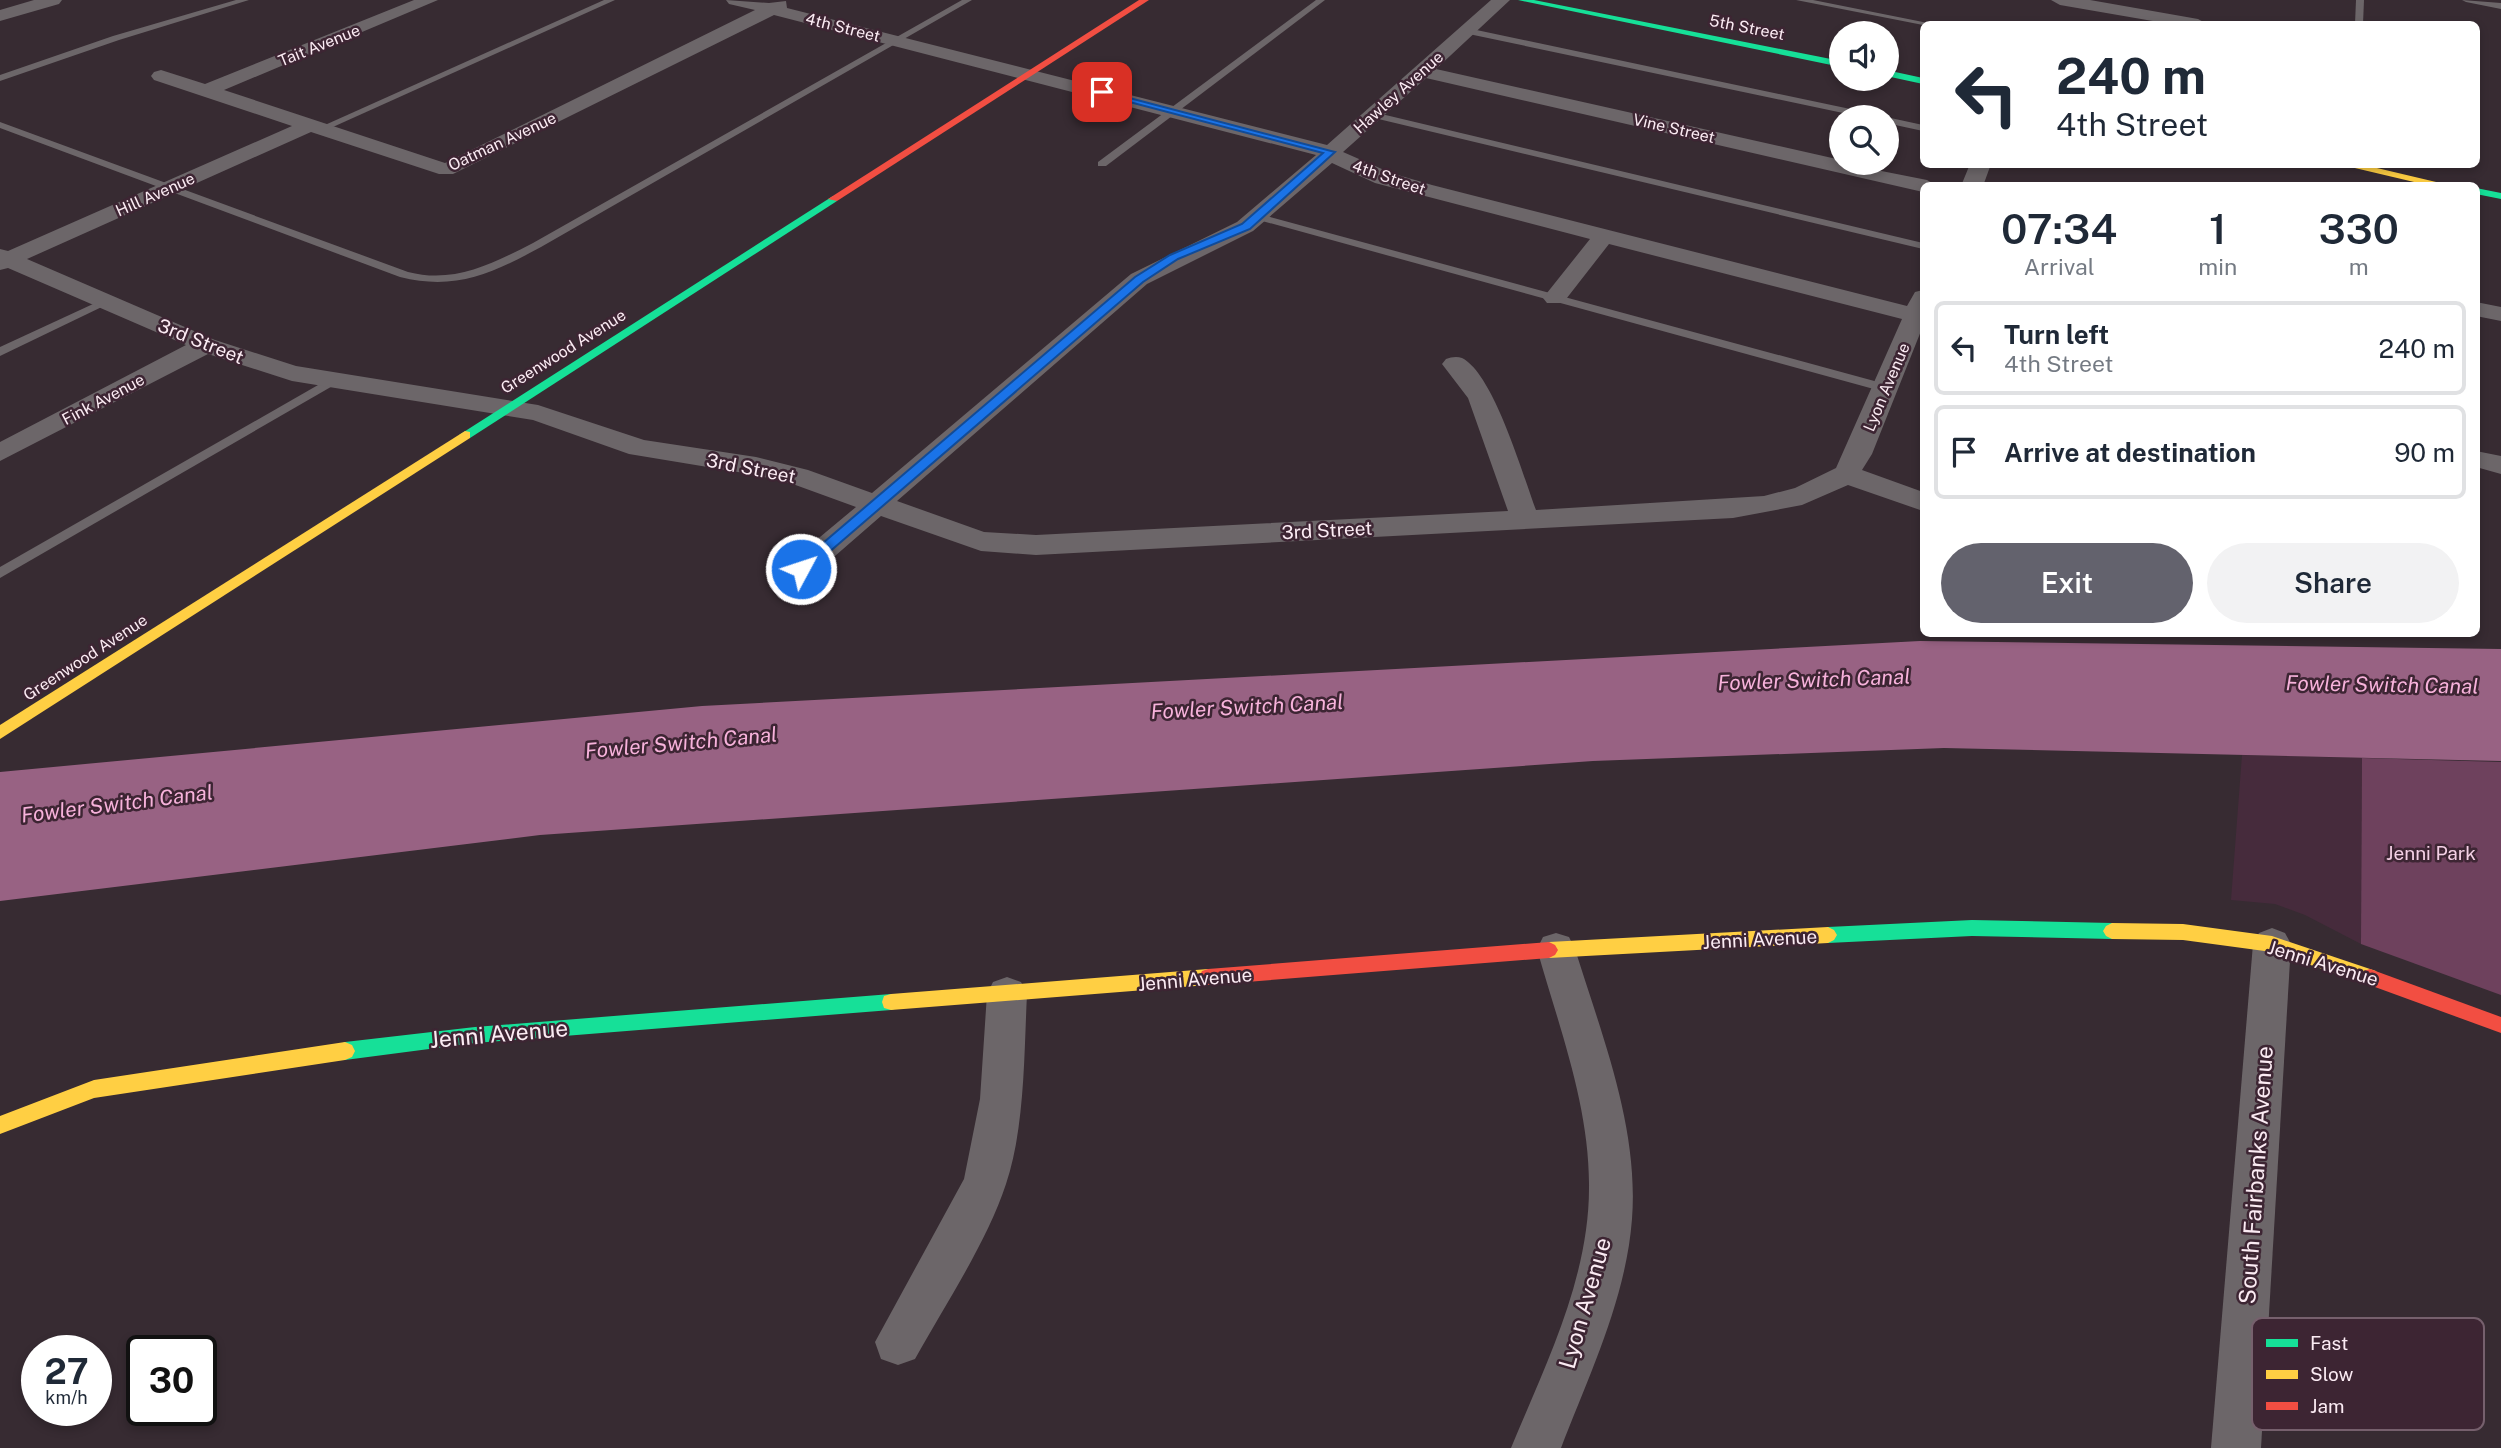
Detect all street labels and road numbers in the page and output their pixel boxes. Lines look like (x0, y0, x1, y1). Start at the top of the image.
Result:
street label: 4th Street (804, 9, 882, 46)
street label: 5th Street (1708, 11, 1786, 44)
street label: Tait Avenue (276, 20, 363, 70)
street label: Hawley Avenue (1350, 47, 1447, 138)
street label: Oatman Avenue (445, 108, 559, 175)
street label: Vine Street (1631, 110, 1717, 147)
street label: 4th Street (1350, 156, 1428, 199)
street label: Hill Avenue (113, 169, 198, 220)
street label: Greenwood Avenue (497, 305, 629, 398)
street label: 3rd Street (155, 314, 247, 368)
street label: Lyon Avenue (1859, 340, 1914, 434)
street label: Fink Avenue (59, 370, 148, 429)
street label: 3rd Street (704, 449, 798, 487)
street label: 3rd Street (1281, 517, 1373, 543)
street label: Greenwood Avenue (20, 610, 151, 705)
street label: Jenni Avenue (1702, 925, 1818, 953)
street label: Jenni Avenue (2265, 936, 2381, 990)
street label: Jenni Avenue (1137, 963, 1253, 995)
street label: Jenni Avenue (429, 1014, 569, 1053)
street label: South Fairbanks Avenue (2233, 1045, 2278, 1305)
street label: Lyon Avenue (1553, 1234, 1616, 1372)

